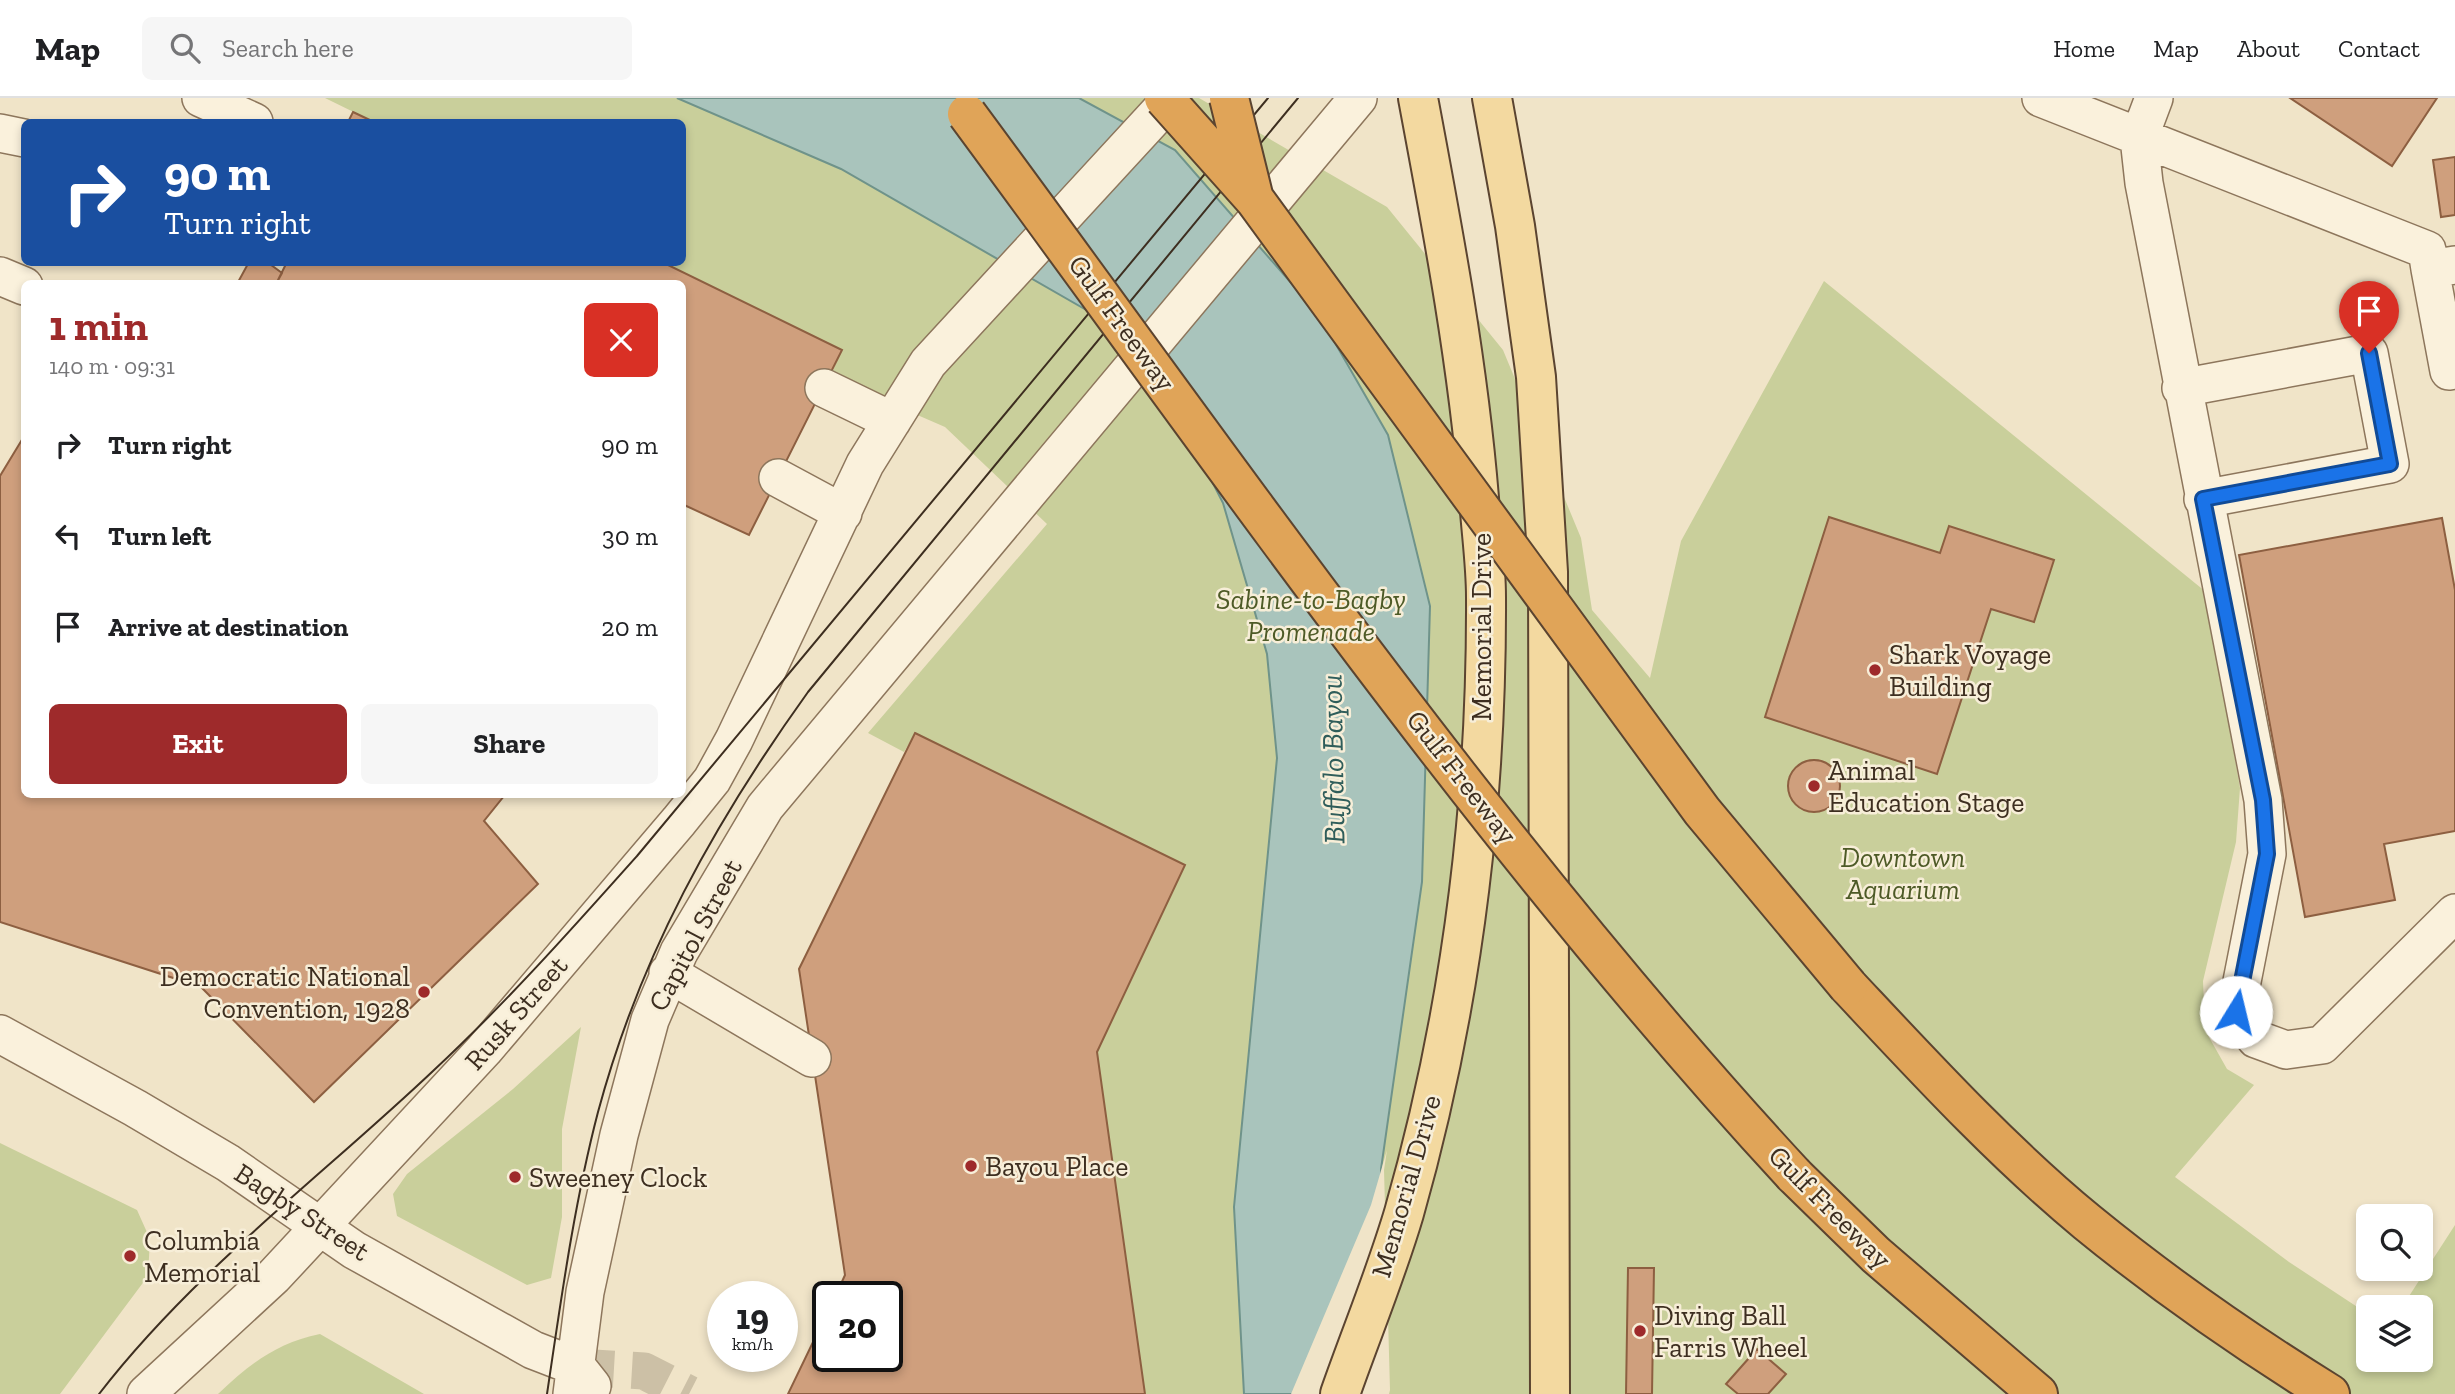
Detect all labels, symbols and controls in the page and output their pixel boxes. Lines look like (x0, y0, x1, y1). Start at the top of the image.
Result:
search box (142, 17, 632, 80)
text: Map (35, 29, 100, 68)
icon: search (166, 29, 204, 67)
text: Search here (222, 32, 354, 64)
text: Home (2053, 34, 2115, 63)
text: Map (2153, 34, 2199, 63)
text: About (2237, 34, 2300, 63)
text: Contact (2338, 34, 2420, 63)
text: 90 m (164, 144, 271, 203)
icon: right (49, 147, 140, 238)
text: Turn right (164, 204, 311, 242)
street label: Gulf Freeway (1062, 249, 1183, 398)
pin (2339, 281, 2399, 353)
icon: arrive (2350, 292, 2388, 330)
text: 1 min (49, 300, 148, 351)
button: close (584, 303, 658, 377)
text: 140 m · 09:31 (49, 352, 175, 380)
icon: right (49, 426, 87, 464)
text: Turn right (108, 429, 231, 461)
text: 90 m (601, 429, 658, 461)
icon: left (49, 517, 87, 555)
text: Turn left (108, 520, 211, 552)
text: 30 m (602, 520, 658, 552)
street label: Memorial Drive (1465, 533, 1498, 721)
park label: Sabine-to-Bagby Promenade (1216, 583, 1406, 648)
icon: arrive (49, 608, 87, 646)
text: Arrive at destination (108, 611, 348, 643)
text: 20 m (601, 611, 658, 643)
place label: Shark Voyage Building (1889, 638, 2051, 703)
marker: Shark Voyage Building (1867, 662, 1883, 678)
water label: Buffalo Bayou (1314, 674, 1352, 844)
button: Exit (49, 704, 347, 784)
button: Share (361, 704, 658, 784)
street label: Gulf Freeway (1400, 704, 1525, 851)
place label: Animal Education Stage (1828, 754, 2024, 819)
marker: Animal Education Stage (1806, 778, 1822, 794)
park label: Downtown Aquarium (1841, 841, 1965, 906)
street label: Capitol Street (641, 853, 749, 1017)
street label: Rusk Street (458, 949, 575, 1077)
place label: Democratic National Convention, 1928 (160, 960, 410, 1025)
position arrow (2199, 975, 2273, 1049)
marker: Democratic National Convention, 1928 (416, 984, 432, 1000)
street label: Memorial Drive (1364, 1091, 1448, 1281)
street label: Gulf Freeway (1762, 1139, 1899, 1276)
place label: Bayou Place (985, 1150, 1128, 1183)
street label: Bagby Street (228, 1156, 376, 1268)
marker: Bayou Place (963, 1158, 979, 1174)
place label: Sweeney Clock (529, 1161, 708, 1194)
marker: Sweeney Clock (507, 1169, 523, 1185)
map controls (2356, 1204, 2433, 1372)
button: search (2356, 1204, 2433, 1281)
place label: Columbia Memorial (144, 1224, 261, 1289)
marker: Columbia Memorial (122, 1248, 138, 1264)
speed limit sign: 20 (812, 1281, 903, 1372)
button: layers (2356, 1295, 2433, 1372)
text: 19 (736, 1296, 769, 1338)
place label: Diving Ball Farris Wheel (1654, 1299, 1807, 1364)
marker: Diving Ball Farris Wheel (1632, 1323, 1648, 1339)
text: km/h (732, 1333, 773, 1355)

